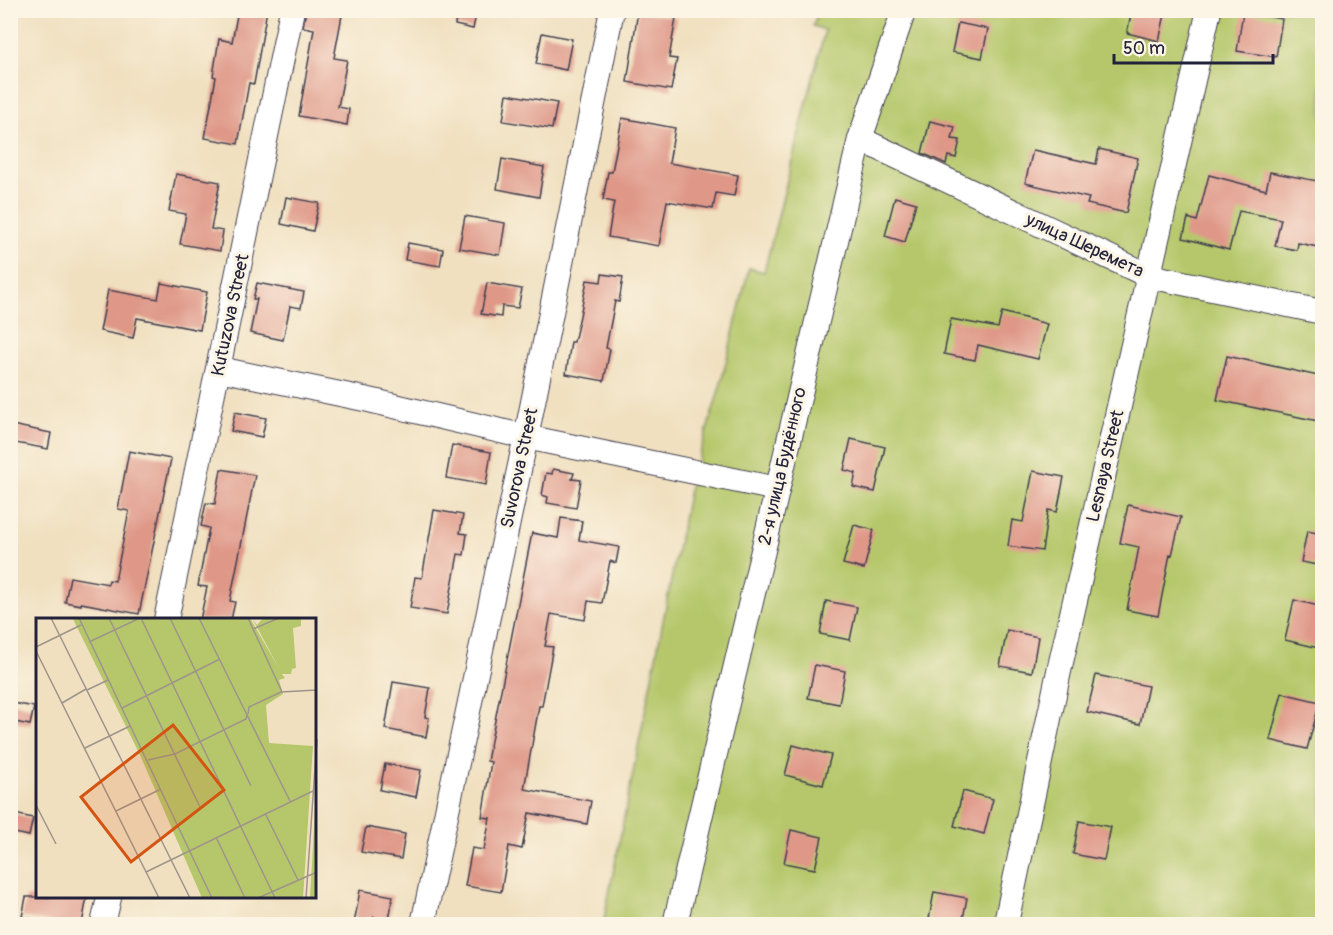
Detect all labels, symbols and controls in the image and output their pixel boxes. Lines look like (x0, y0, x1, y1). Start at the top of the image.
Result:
scale bar (1114, 27, 1273, 65)
text: 50 m (1123, 37, 1165, 60)
street label: улица Шеремета (1021, 208, 1148, 283)
street label: Kutuzova Street (206, 251, 255, 378)
street label: 2-я улица Будённого (753, 385, 812, 547)
street label: Suvorova Street (496, 405, 544, 530)
street label: Lesnaya Street (1081, 407, 1130, 524)
inset map (36, 618, 316, 899)

